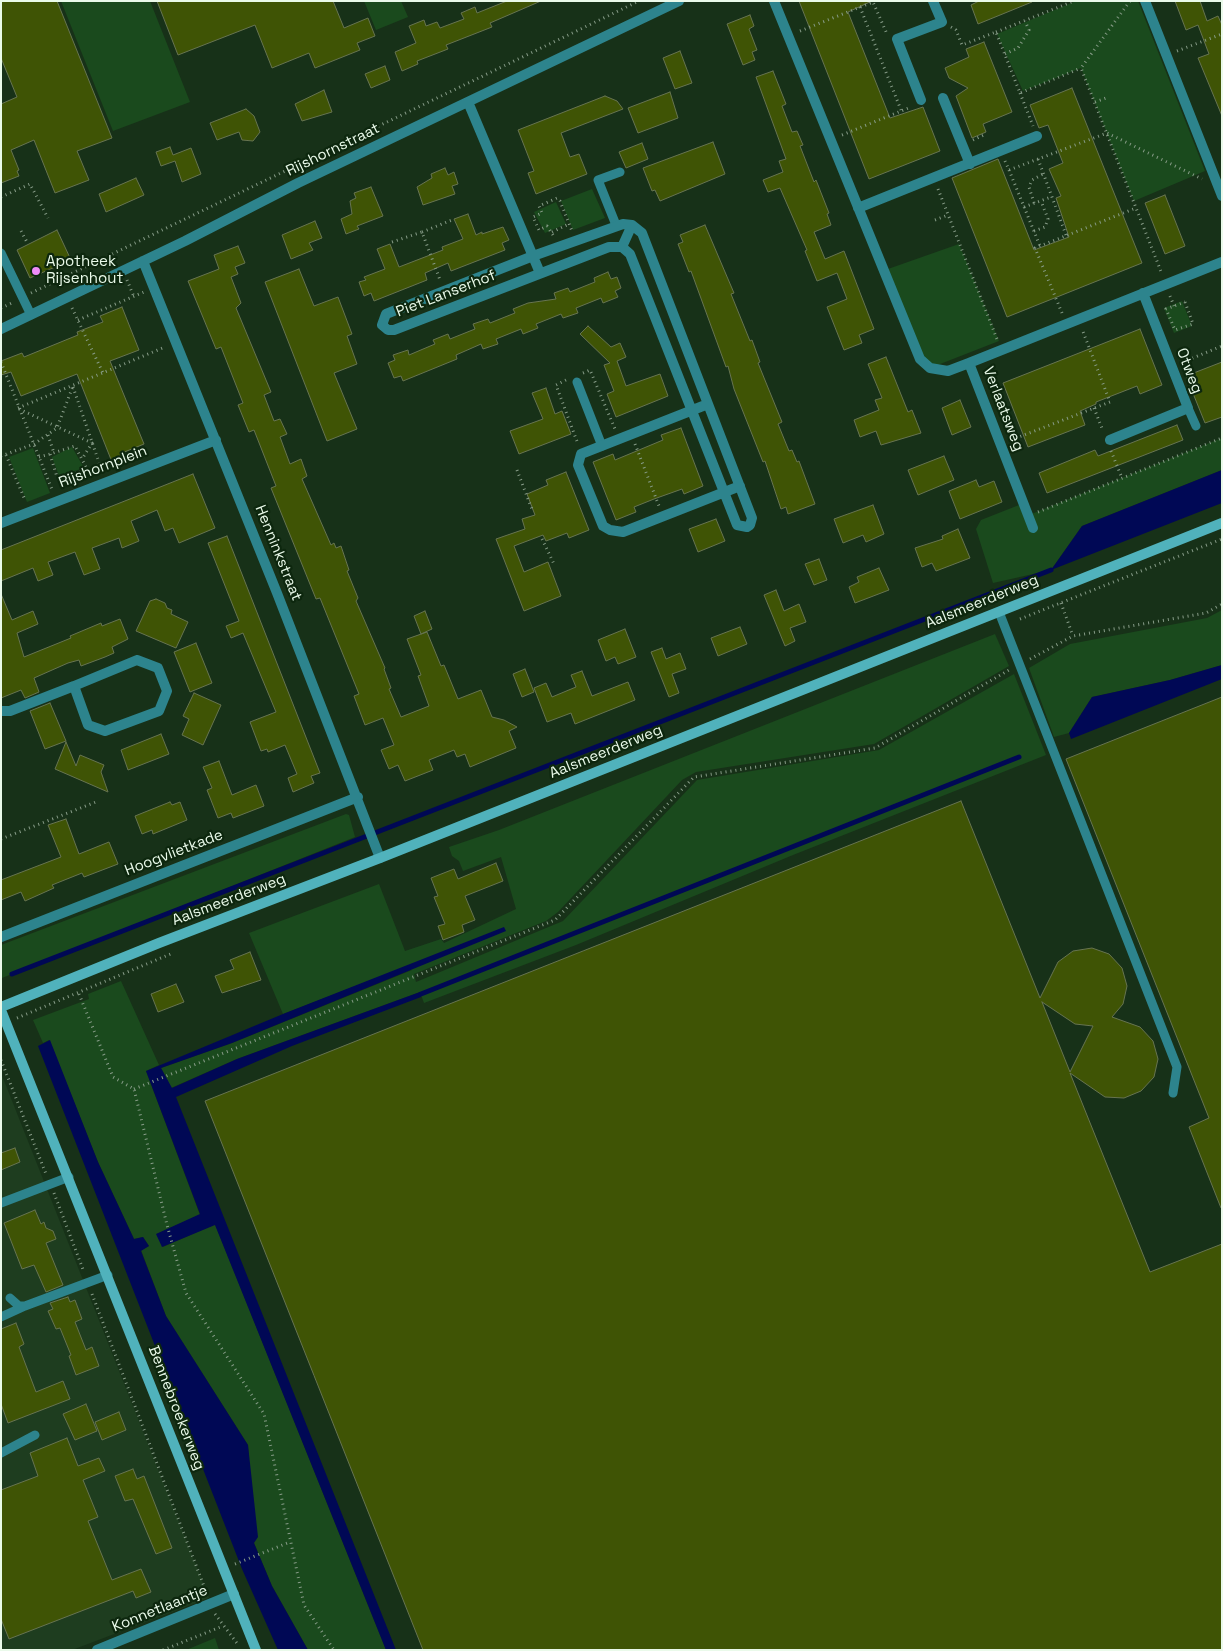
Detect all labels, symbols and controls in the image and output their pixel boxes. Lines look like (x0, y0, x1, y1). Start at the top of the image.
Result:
street label: Rijshornstraat (283, 120, 383, 180)
place label: Apotheek Rijsenhout (46, 253, 123, 288)
marker: Apotheek Rijsenhout (30, 265, 42, 277)
street label: Piet Lanserhof (394, 267, 498, 321)
street label: Otweg (1172, 346, 1206, 396)
street label: Verlaatsweg (979, 364, 1027, 454)
street label: Rijshornplein (56, 442, 150, 492)
street label: Henninkstraat (251, 503, 305, 603)
street label: Aalsmeerderweg (923, 571, 1041, 633)
street label: Aalsmeerderweg (547, 721, 665, 783)
street label: Hoogvlietkade (122, 826, 226, 880)
street label: Aalsmeerderweg (170, 870, 288, 930)
street label: Bennebroekerweg (144, 1343, 208, 1473)
street label: Konnetlaantje (110, 1582, 210, 1636)

